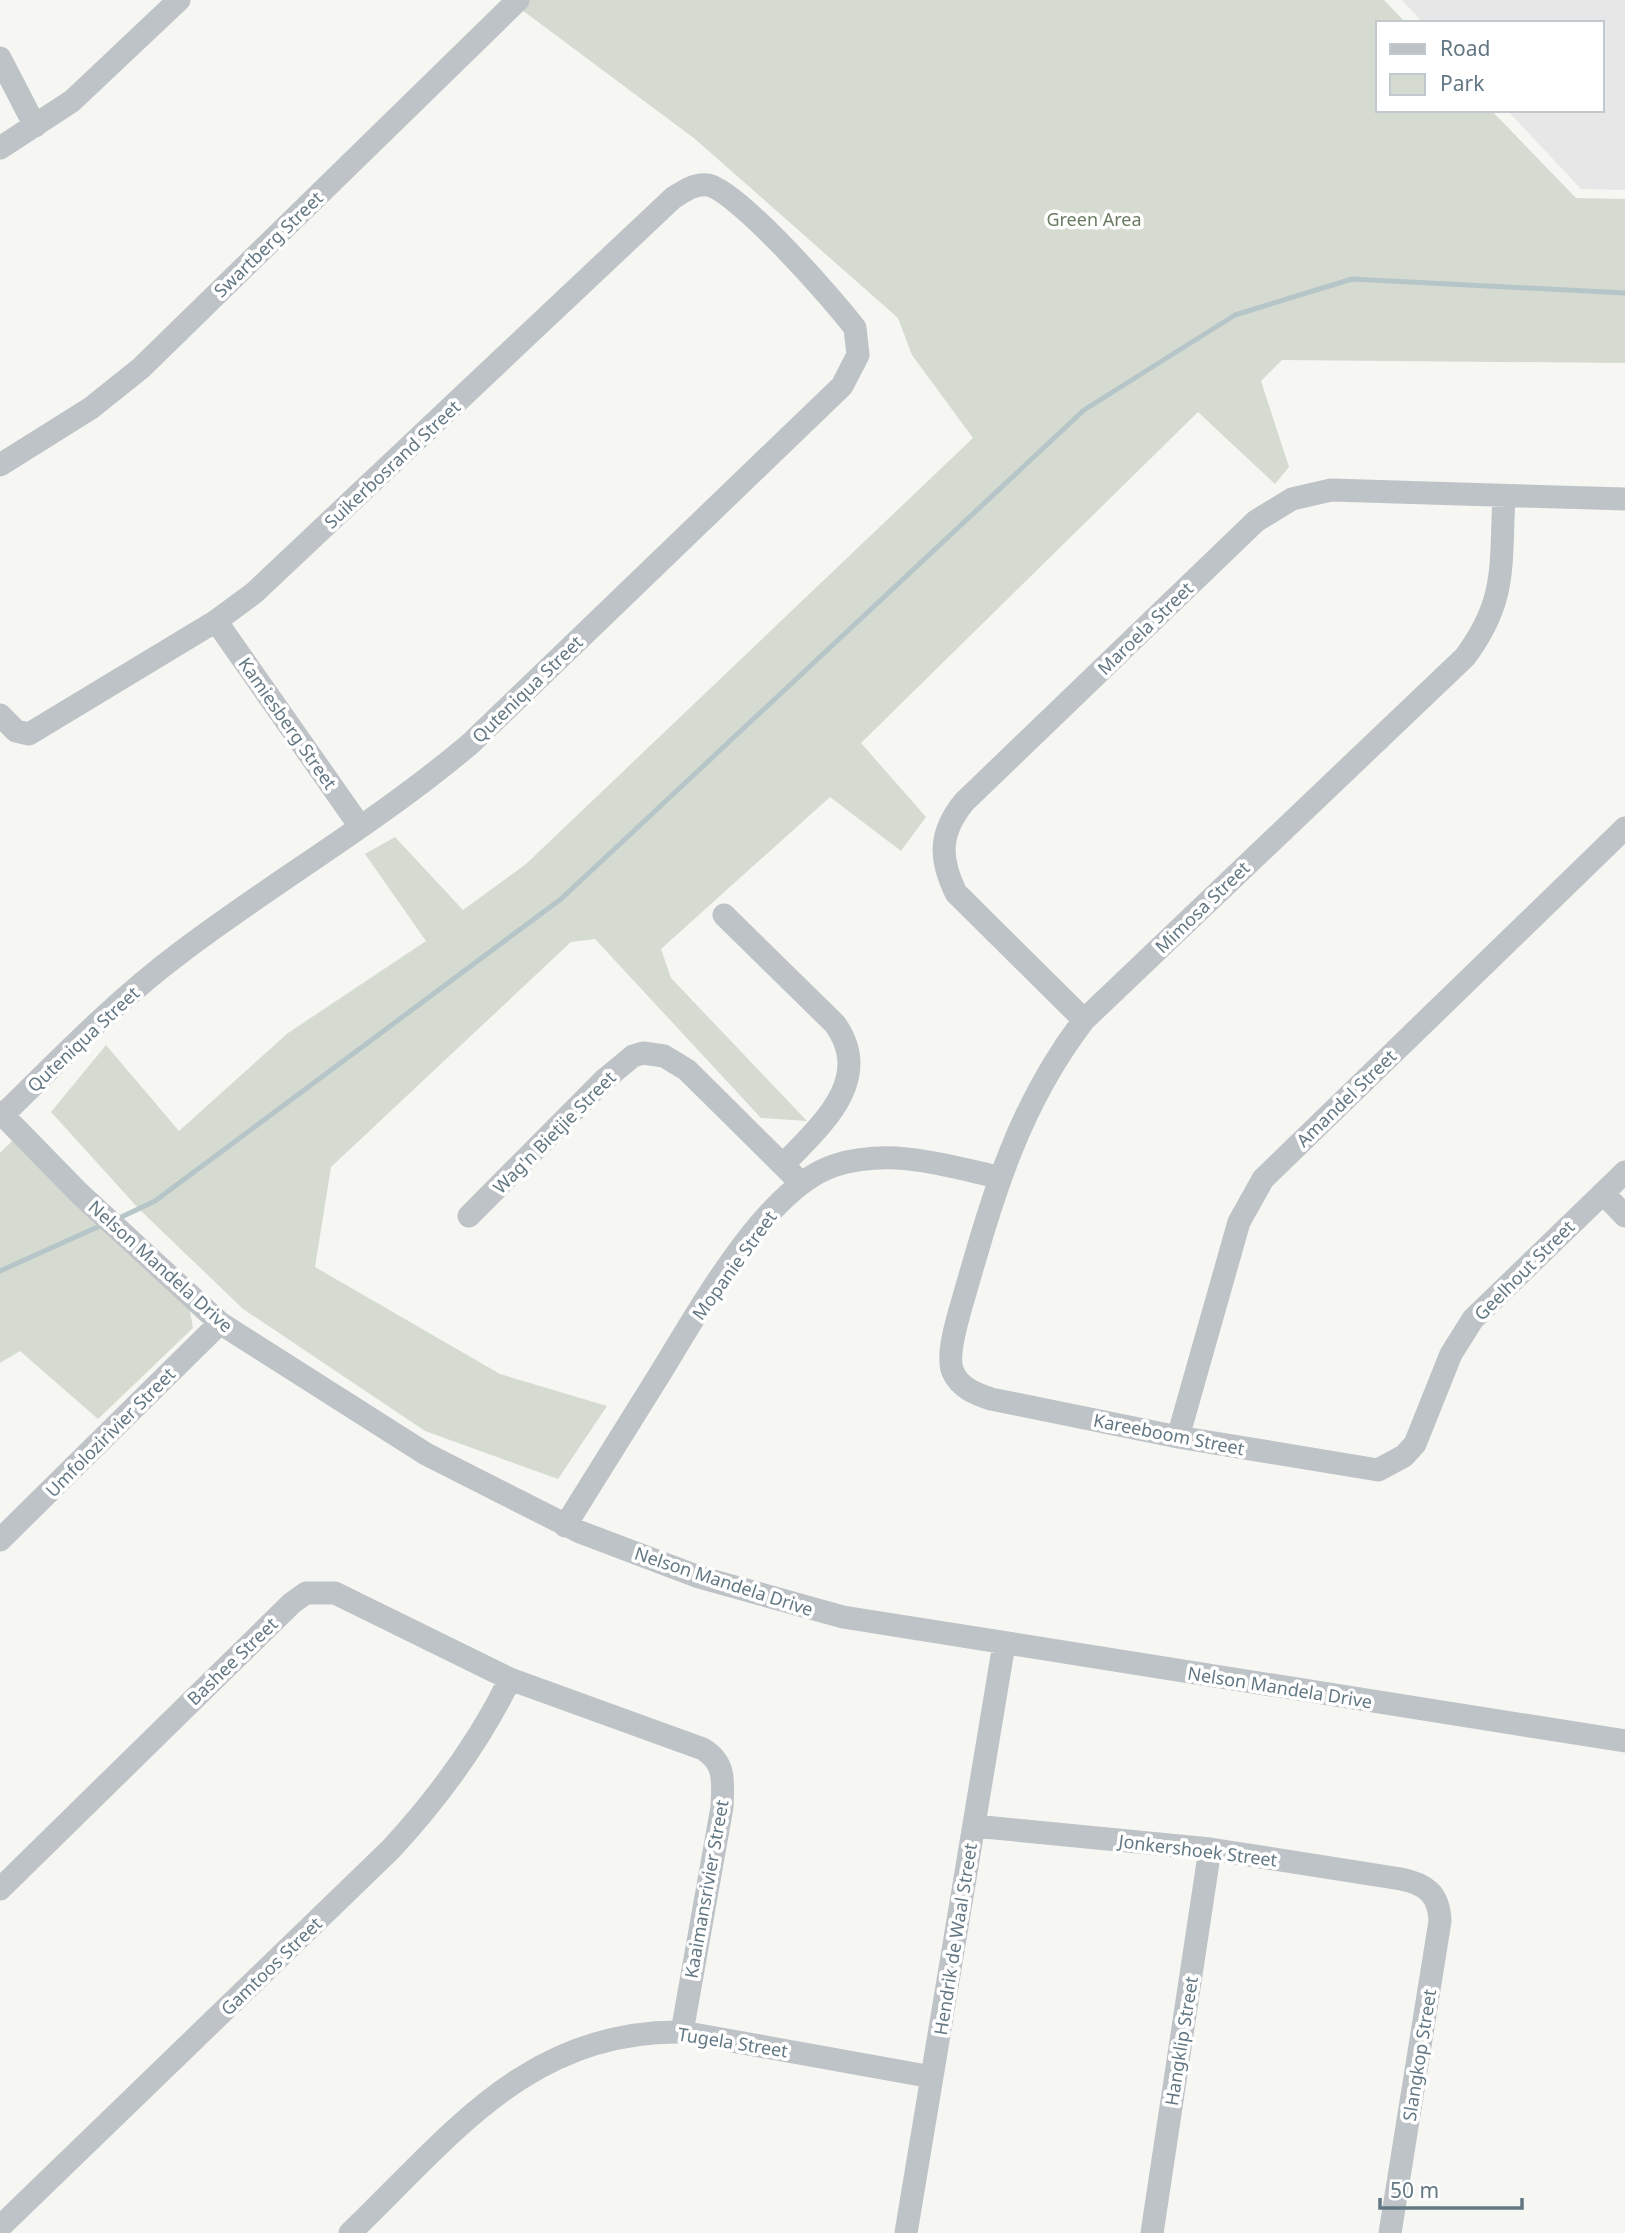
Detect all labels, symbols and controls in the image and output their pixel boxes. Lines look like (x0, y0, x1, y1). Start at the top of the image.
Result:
legend (1376, 21, 1604, 112)
text: Road (1440, 34, 1490, 62)
text: Park (1440, 69, 1485, 97)
street label: Swartberg Street (208, 186, 328, 302)
park label: Green Area (1046, 207, 1142, 231)
street label: Suikerbosrand Street (319, 394, 466, 533)
street label: Maroela Street (1092, 576, 1198, 680)
street label: Quteniqua Street (467, 630, 588, 748)
street label: Kamiesberg Street (233, 652, 343, 794)
street label: Mimosa Street (1150, 856, 1255, 958)
street label: Quteniqua Street (22, 980, 145, 1097)
street label: Amandel Street (1291, 1044, 1402, 1152)
street label: Wag'n Bietjie Street (487, 1065, 621, 1199)
street label: Nelson Mandela Drive (84, 1195, 238, 1337)
street label: Mopanie Street (686, 1205, 782, 1324)
street label: Geelhout Street (1469, 1214, 1580, 1325)
street label: Umfolozirivier Street (40, 1362, 180, 1502)
street label: Kareeboom Street (1092, 1408, 1247, 1460)
street label: Nelson Mandela Drive (632, 1541, 816, 1621)
street label: Bashee Street (182, 1611, 283, 1710)
street label: Nelson Mandela Drive (1186, 1661, 1374, 1713)
street label: Kaaimansrivier Street (678, 1797, 734, 1980)
street label: Jonkershoek Street (1115, 1828, 1279, 1872)
street label: Hendrik de Waal Street (928, 1841, 982, 2037)
street label: Gamtoos Street (215, 1911, 327, 2020)
street label: Hangklip Street (1159, 1974, 1203, 2107)
street label: Slangkop Street (1397, 1987, 1441, 2123)
street label: Tugela Street (676, 2021, 790, 2063)
scale bar (1380, 2166, 1522, 2210)
text: 50 m (1390, 2176, 1439, 2204)

